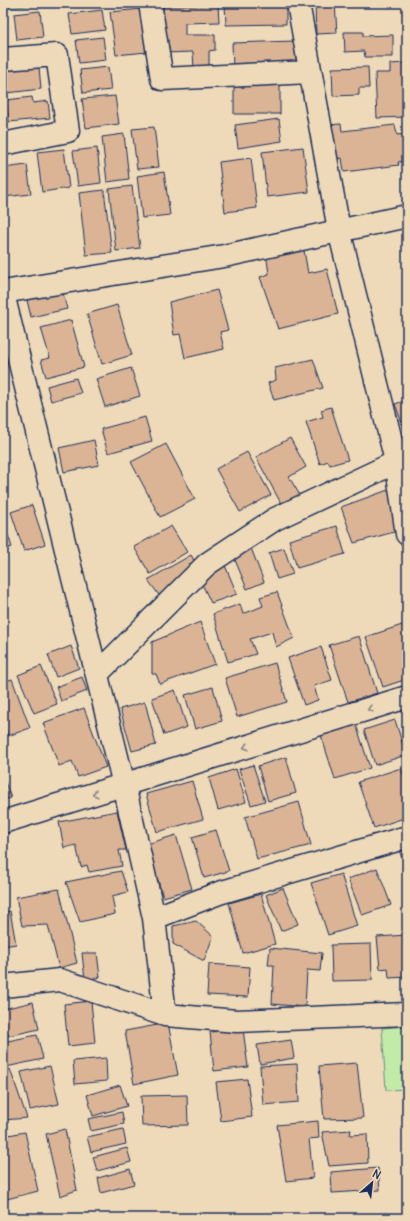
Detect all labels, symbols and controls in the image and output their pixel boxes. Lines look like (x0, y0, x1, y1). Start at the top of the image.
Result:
one-way arrow (366, 704, 373, 713)
one-way arrow (242, 743, 249, 751)
one-way arrow (91, 789, 98, 798)
north arrow (352, 1163, 392, 1203)
text: N (370, 1166, 383, 1182)

